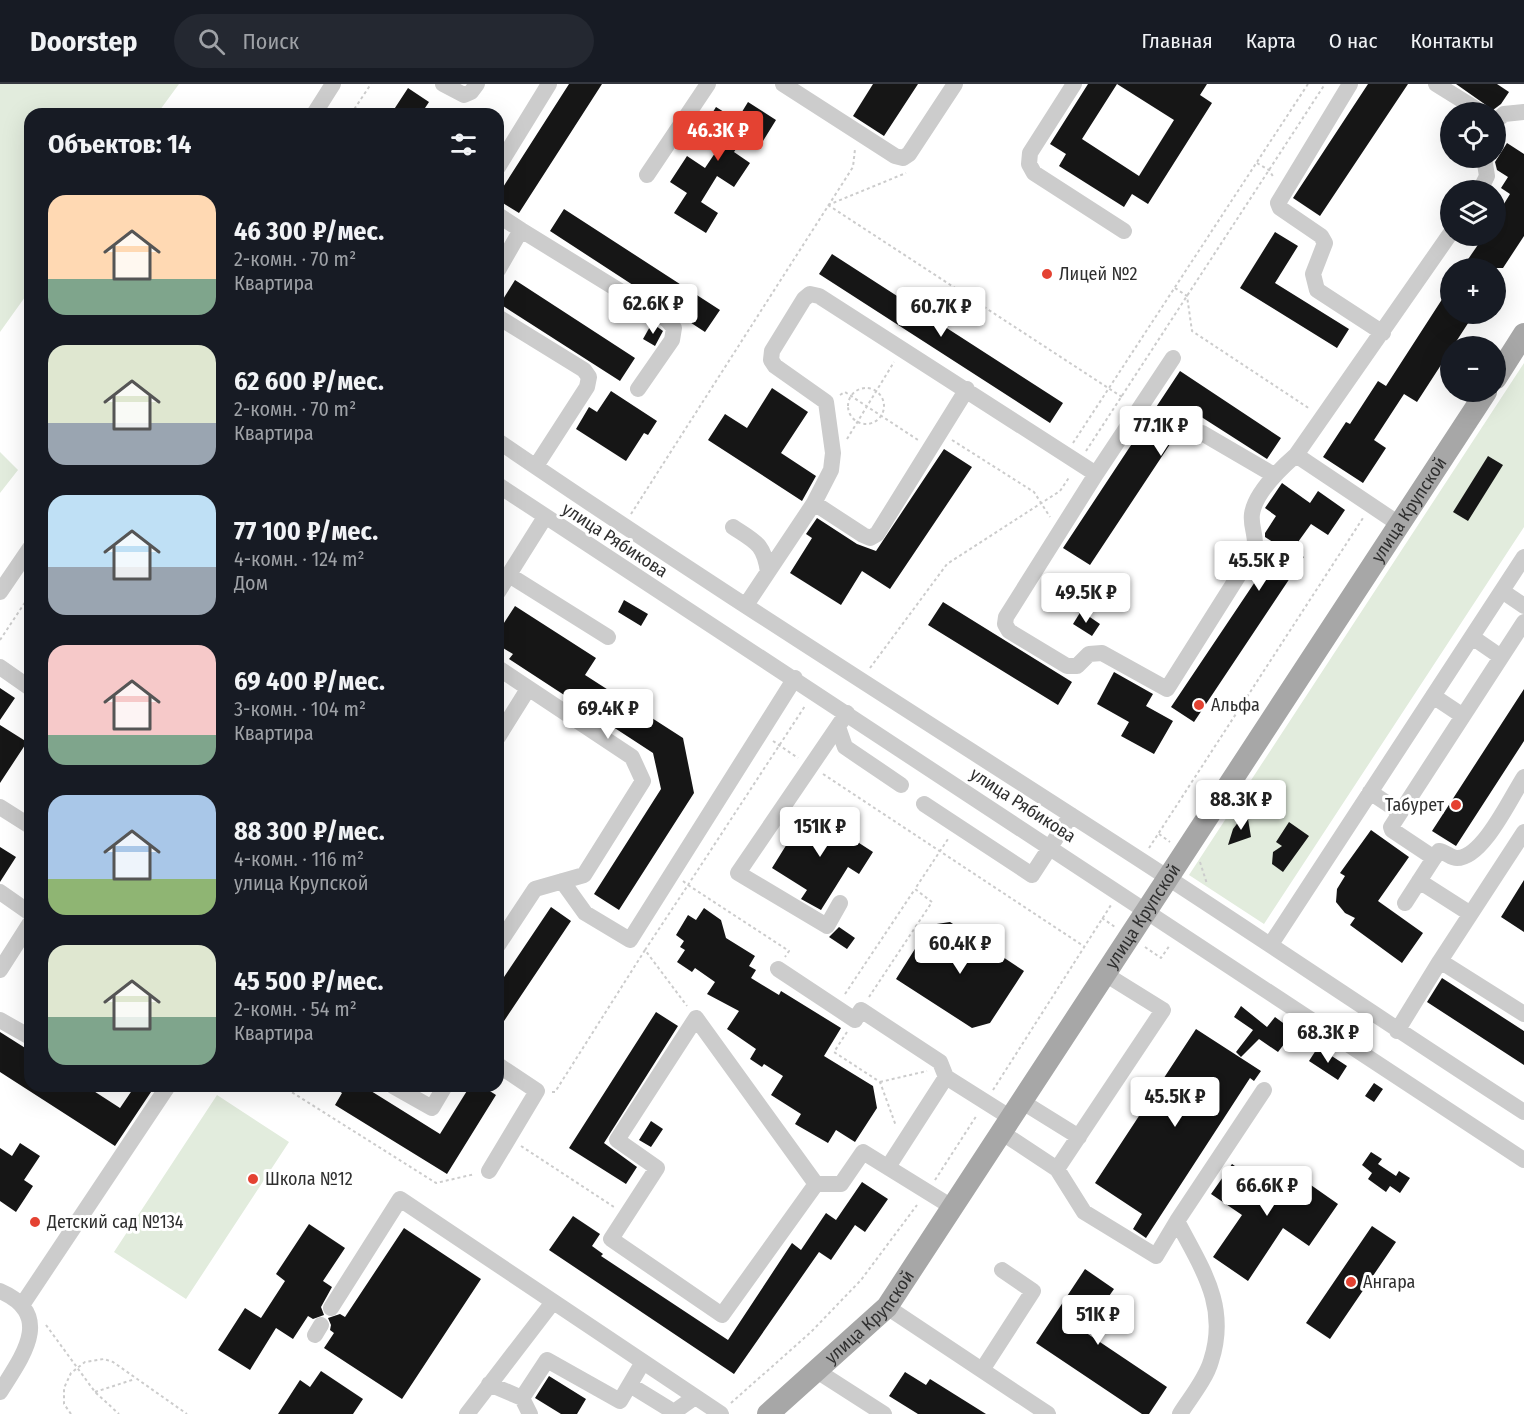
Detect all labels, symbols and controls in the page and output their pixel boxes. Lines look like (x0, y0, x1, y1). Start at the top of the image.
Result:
search box (174, 14, 594, 68)
text: Doorstep (30, 25, 138, 58)
icon: search (195, 25, 228, 58)
text: Поиск (243, 28, 299, 55)
text: Главная (1142, 28, 1213, 54)
text: Карта (1246, 28, 1296, 54)
text: О нас (1329, 28, 1377, 54)
text: Контакты (1410, 28, 1494, 54)
map controls (1440, 102, 1506, 402)
button: locate (1440, 102, 1506, 168)
pin: 46.3K ₽ (663, 111, 773, 162)
text: 46.3K ₽ (687, 118, 749, 142)
icon: filters (447, 128, 480, 161)
text: Объектов: 14 (48, 129, 191, 160)
button: layers (1440, 180, 1506, 246)
text: 46 300 ₽/мес. (234, 216, 384, 247)
icon: home (96, 219, 168, 291)
text: 2-комн. · 70 m² (234, 247, 356, 271)
button: + (1440, 258, 1506, 324)
place label: Лицей №2 (1059, 263, 1137, 285)
marker: Лицей №2 (1040, 267, 1054, 281)
text: Квартира (234, 271, 314, 295)
pin: 62.6K ₽ (598, 284, 708, 335)
pin: 60.7K ₽ (886, 287, 996, 338)
text: 62.6K ₽ (623, 291, 683, 315)
text: 60.7K ₽ (910, 294, 972, 318)
button: − (1440, 336, 1506, 402)
text: 62 600 ₽/мес. (234, 366, 384, 397)
icon: home (96, 369, 168, 441)
text: 2-комн. · 70 m² (234, 397, 356, 421)
pin: 77.1K ₽ (1106, 406, 1216, 457)
text: 77.1K ₽ (1134, 413, 1188, 437)
text: Квартира (234, 421, 314, 445)
street label: улица Крупской (1367, 453, 1451, 566)
street label: улица Рябикова (558, 498, 672, 582)
text: 77 100 ₽/мес. (234, 516, 378, 547)
icon: home (96, 519, 168, 591)
pin: 45.5K ₽ (1204, 541, 1314, 592)
text: 4-комн. · 124 m² (234, 547, 365, 571)
text: 45.5K ₽ (1228, 548, 1290, 572)
text: Дом (234, 571, 268, 595)
pin: 49.5K ₽ (1031, 573, 1141, 624)
text: 49.5K ₽ (1055, 580, 1117, 604)
text: 69 400 ₽/мес. (234, 666, 385, 697)
icon: home (96, 669, 168, 741)
pin: 69.4K ₽ (553, 689, 663, 740)
place label: Альфа (1211, 694, 1260, 716)
text: 69.4K ₽ (577, 696, 639, 720)
text: 3-комн. · 104 m² (234, 697, 366, 721)
marker: Альфа (1192, 698, 1206, 712)
text: Квартира (234, 721, 314, 745)
street label: улица Рябикова (966, 763, 1080, 847)
pin: 88.3K ₽ (1186, 780, 1296, 831)
text: 88.3K ₽ (1210, 787, 1272, 811)
place label: Табурет (1385, 794, 1445, 816)
marker: Табурет (1449, 798, 1463, 812)
pin: 151K ₽ (771, 807, 869, 858)
text: 151K ₽ (794, 814, 846, 838)
text: 88 300 ₽/мес. (234, 816, 385, 847)
icon: home (96, 819, 168, 891)
text: 4-комн. · 116 m² (234, 847, 364, 871)
street label: улица Крупской (1100, 860, 1185, 973)
text: улица Крупской (234, 871, 369, 895)
pin: 60.4K ₽ (905, 924, 1015, 975)
text: 60.4K ₽ (929, 931, 991, 955)
text: 45 500 ₽/мес. (234, 966, 383, 997)
icon: home (96, 969, 168, 1041)
text: 2-комн. · 54 m² (234, 997, 357, 1021)
pin: 68.3K ₽ (1273, 1013, 1383, 1064)
text: 68.3K ₽ (1297, 1020, 1359, 1044)
text: Квартира (234, 1021, 314, 1045)
pin: 45.5K ₽ (1120, 1077, 1230, 1128)
text: 45.5K ₽ (1144, 1084, 1206, 1108)
pin: 66.6K ₽ (1212, 1166, 1322, 1217)
place label: Школа №12 (265, 1168, 353, 1190)
marker: Школа №12 (246, 1172, 260, 1186)
text: 66.6K ₽ (1236, 1173, 1298, 1197)
place label: Детский сад №134 (46, 1211, 184, 1233)
marker: Детский сад №134 (28, 1215, 42, 1229)
street label: улица Крупской (820, 1266, 919, 1368)
place label: Ангара (1363, 1271, 1416, 1293)
marker: Ангара (1344, 1275, 1358, 1289)
pin: 51K ₽ (1056, 1295, 1140, 1346)
text: 51K ₽ (1076, 1302, 1120, 1326)

